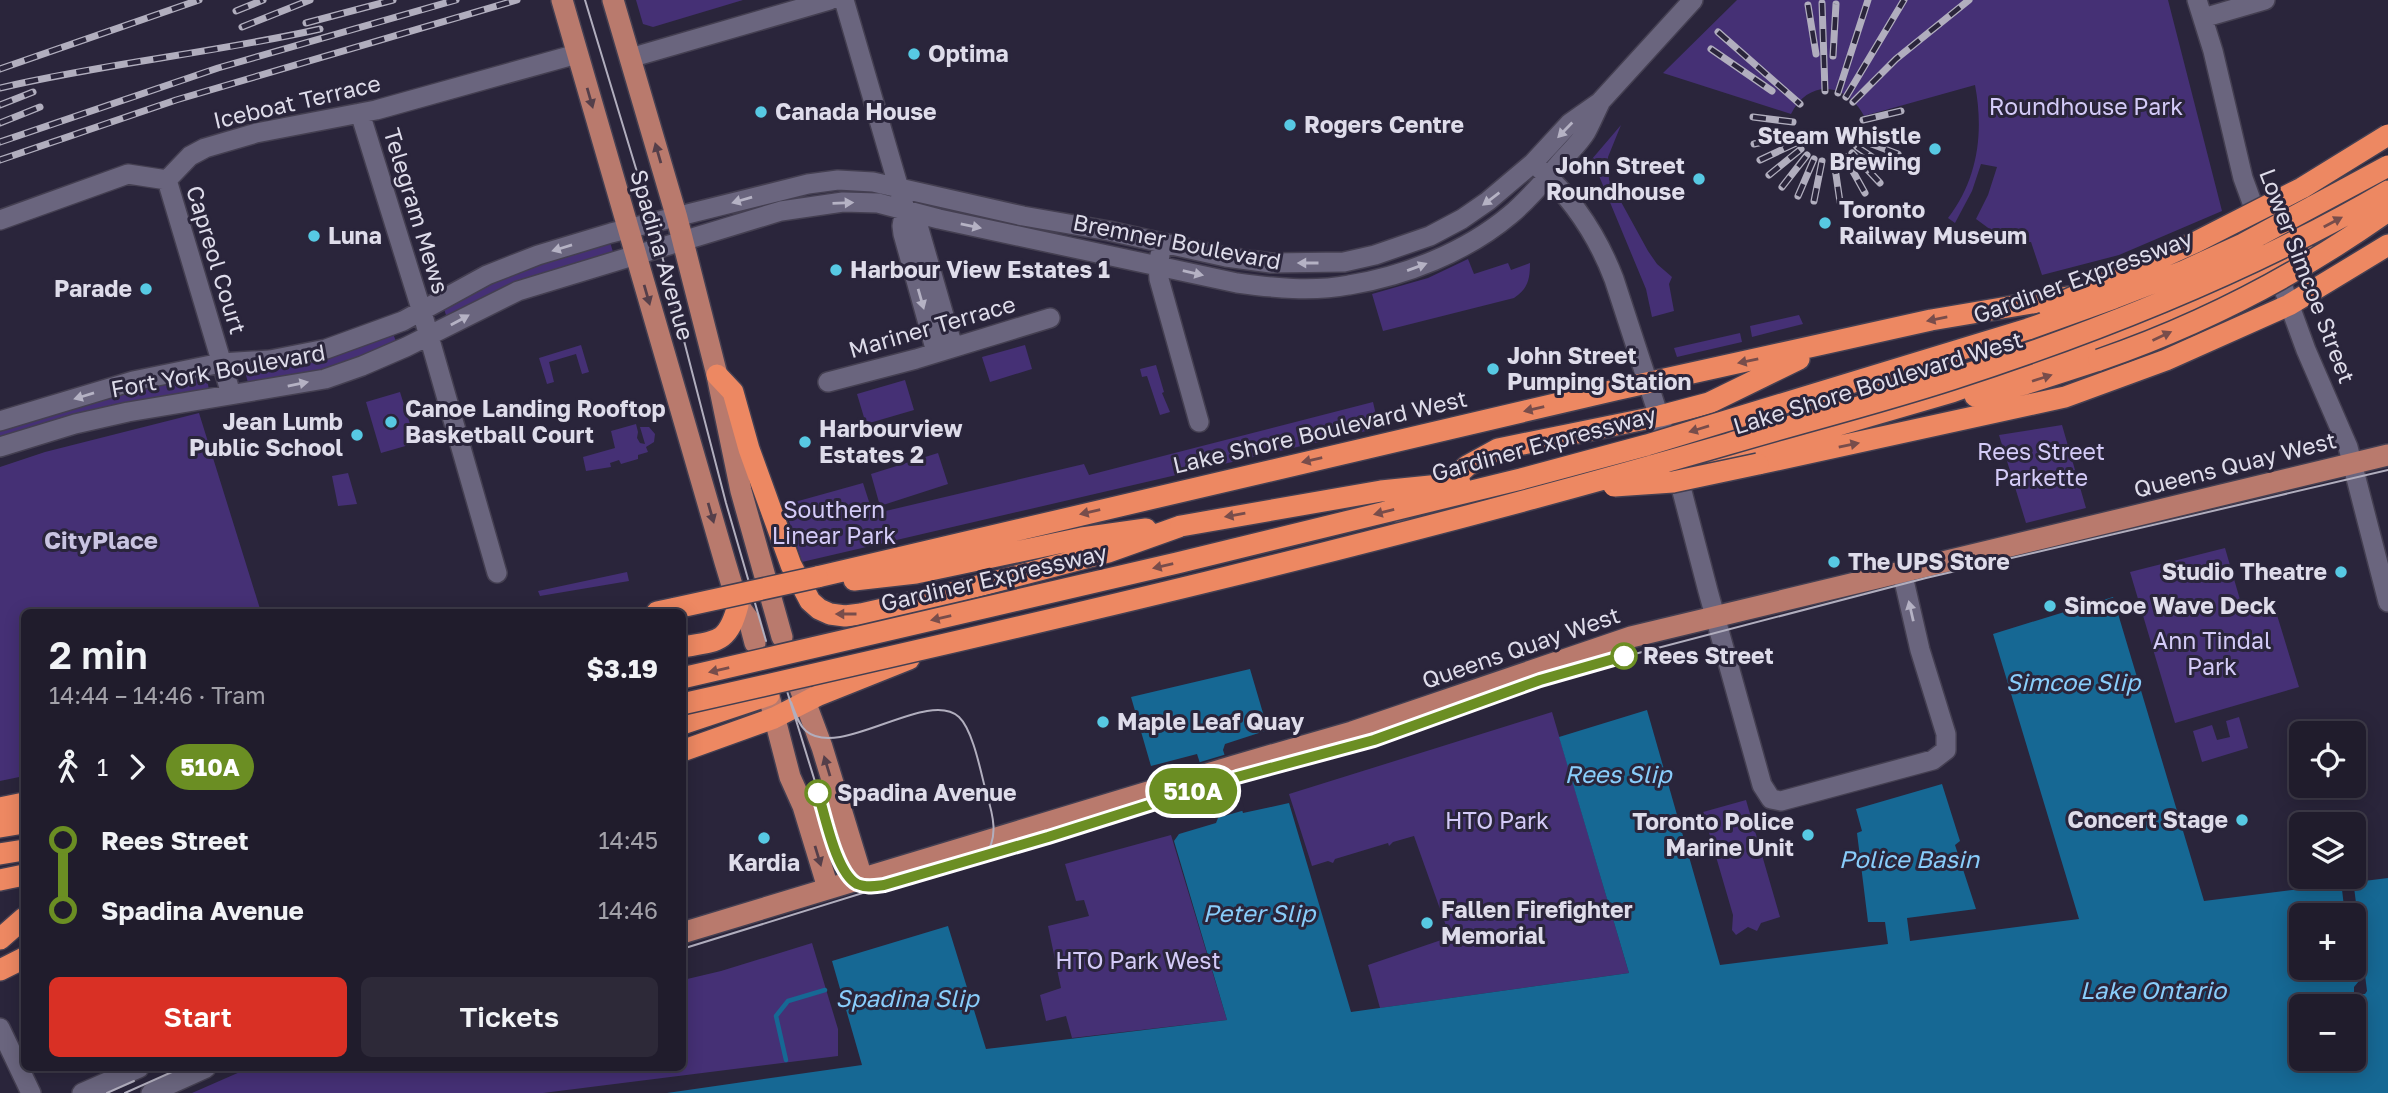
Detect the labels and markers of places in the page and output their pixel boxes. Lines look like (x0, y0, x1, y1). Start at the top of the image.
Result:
place label: Optima (928, 39, 1009, 67)
marker: Optima (906, 46, 922, 62)
place label: Canada House (775, 97, 937, 125)
marker: Canada House (753, 104, 769, 120)
place label: Rogers Centre (1304, 110, 1464, 138)
marker: Rogers Centre (1282, 117, 1298, 133)
place label: Steam Whistle Brewing (1757, 121, 1921, 175)
marker: Steam Whistle Brewing (1927, 141, 1943, 157)
place label: John Street Roundhouse (1546, 151, 1685, 205)
marker: John Street Roundhouse (1691, 171, 1707, 187)
place label: Toronto Railway Museum (1839, 195, 2027, 249)
marker: Toronto Railway Museum (1817, 215, 1833, 231)
place label: Luna (328, 221, 382, 249)
marker: Luna (306, 228, 322, 244)
place label: Harbour View Estates 1 (850, 255, 1110, 283)
marker: Harbour View Estates 1 (828, 262, 844, 278)
place label: Parade (54, 274, 132, 302)
marker: Parade (138, 281, 154, 297)
place label: John Street Pumping Station (1507, 341, 1691, 395)
marker: John Street Pumping Station (1485, 361, 1501, 377)
place label: Canoe Landing Rooftop Basketball Court (405, 394, 666, 448)
place label: Jean Lumb Public School (189, 407, 343, 461)
marker: Canoe Landing Rooftop Basketball Court (383, 414, 399, 430)
place label: Harbourview Estates 2 (819, 414, 963, 468)
marker: Jean Lumb Public School (349, 427, 365, 443)
marker: Harbourview Estates 2 (797, 434, 813, 450)
place label: The UPS Store (1848, 547, 2010, 575)
marker: The UPS Store (1826, 554, 1842, 570)
place label: Studio Theatre (2162, 557, 2327, 585)
marker: Studio Theatre (2333, 564, 2349, 580)
place label: Simcoe Wave Deck (2064, 591, 2277, 619)
marker: Simcoe Wave Deck (2042, 598, 2058, 614)
place label: Rees Street (1643, 641, 1774, 669)
marker: Rees Street (1611, 643, 1637, 669)
place label: Maple Leaf Quay (1117, 707, 1304, 735)
marker: Maple Leaf Quay (1095, 714, 1111, 730)
place label: Spadina Avenue (837, 778, 1017, 806)
marker: Spadina Avenue (805, 780, 831, 806)
place label: Concert Stage (2067, 805, 2228, 833)
place label: Toronto Police Marine Unit (1632, 807, 1794, 861)
marker: Concert Stage (2234, 812, 2250, 828)
marker: Toronto Police Marine Unit (1800, 827, 1816, 843)
marker: Kardia (756, 830, 772, 846)
place label: Kardia (728, 848, 800, 876)
place label: Fallen Firefighter Memorial (1441, 895, 1633, 949)
marker: Fallen Firefighter Memorial (1419, 915, 1435, 931)

